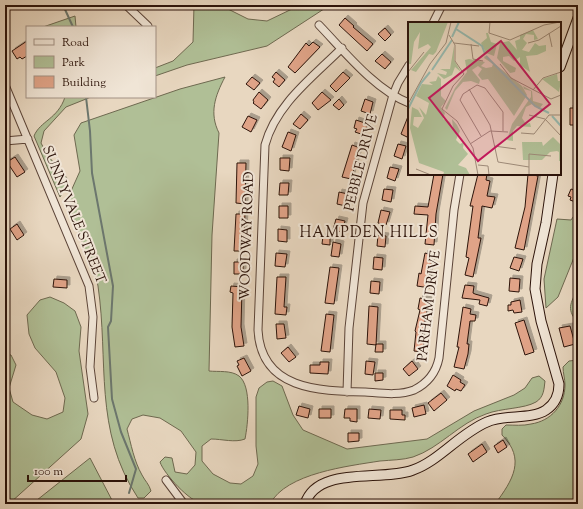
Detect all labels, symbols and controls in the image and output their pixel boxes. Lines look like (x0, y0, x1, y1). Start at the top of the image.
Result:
inset map (408, 22, 561, 175)
legend (26, 26, 156, 98)
text: Road (62, 34, 89, 52)
text: Park (62, 54, 85, 72)
text: Building (62, 74, 106, 92)
street label: PEBBLE DRIVE (340, 112, 384, 214)
street label: SUNNYVALE STREET (36, 143, 110, 287)
street label: WOODWAY ROAD (236, 171, 260, 301)
district label: HAMPDEN HILLS (299, 223, 439, 244)
street label: PARHAM DRIVE (413, 249, 447, 363)
scale bar (28, 457, 126, 483)
text: 100 m (34, 463, 63, 481)

